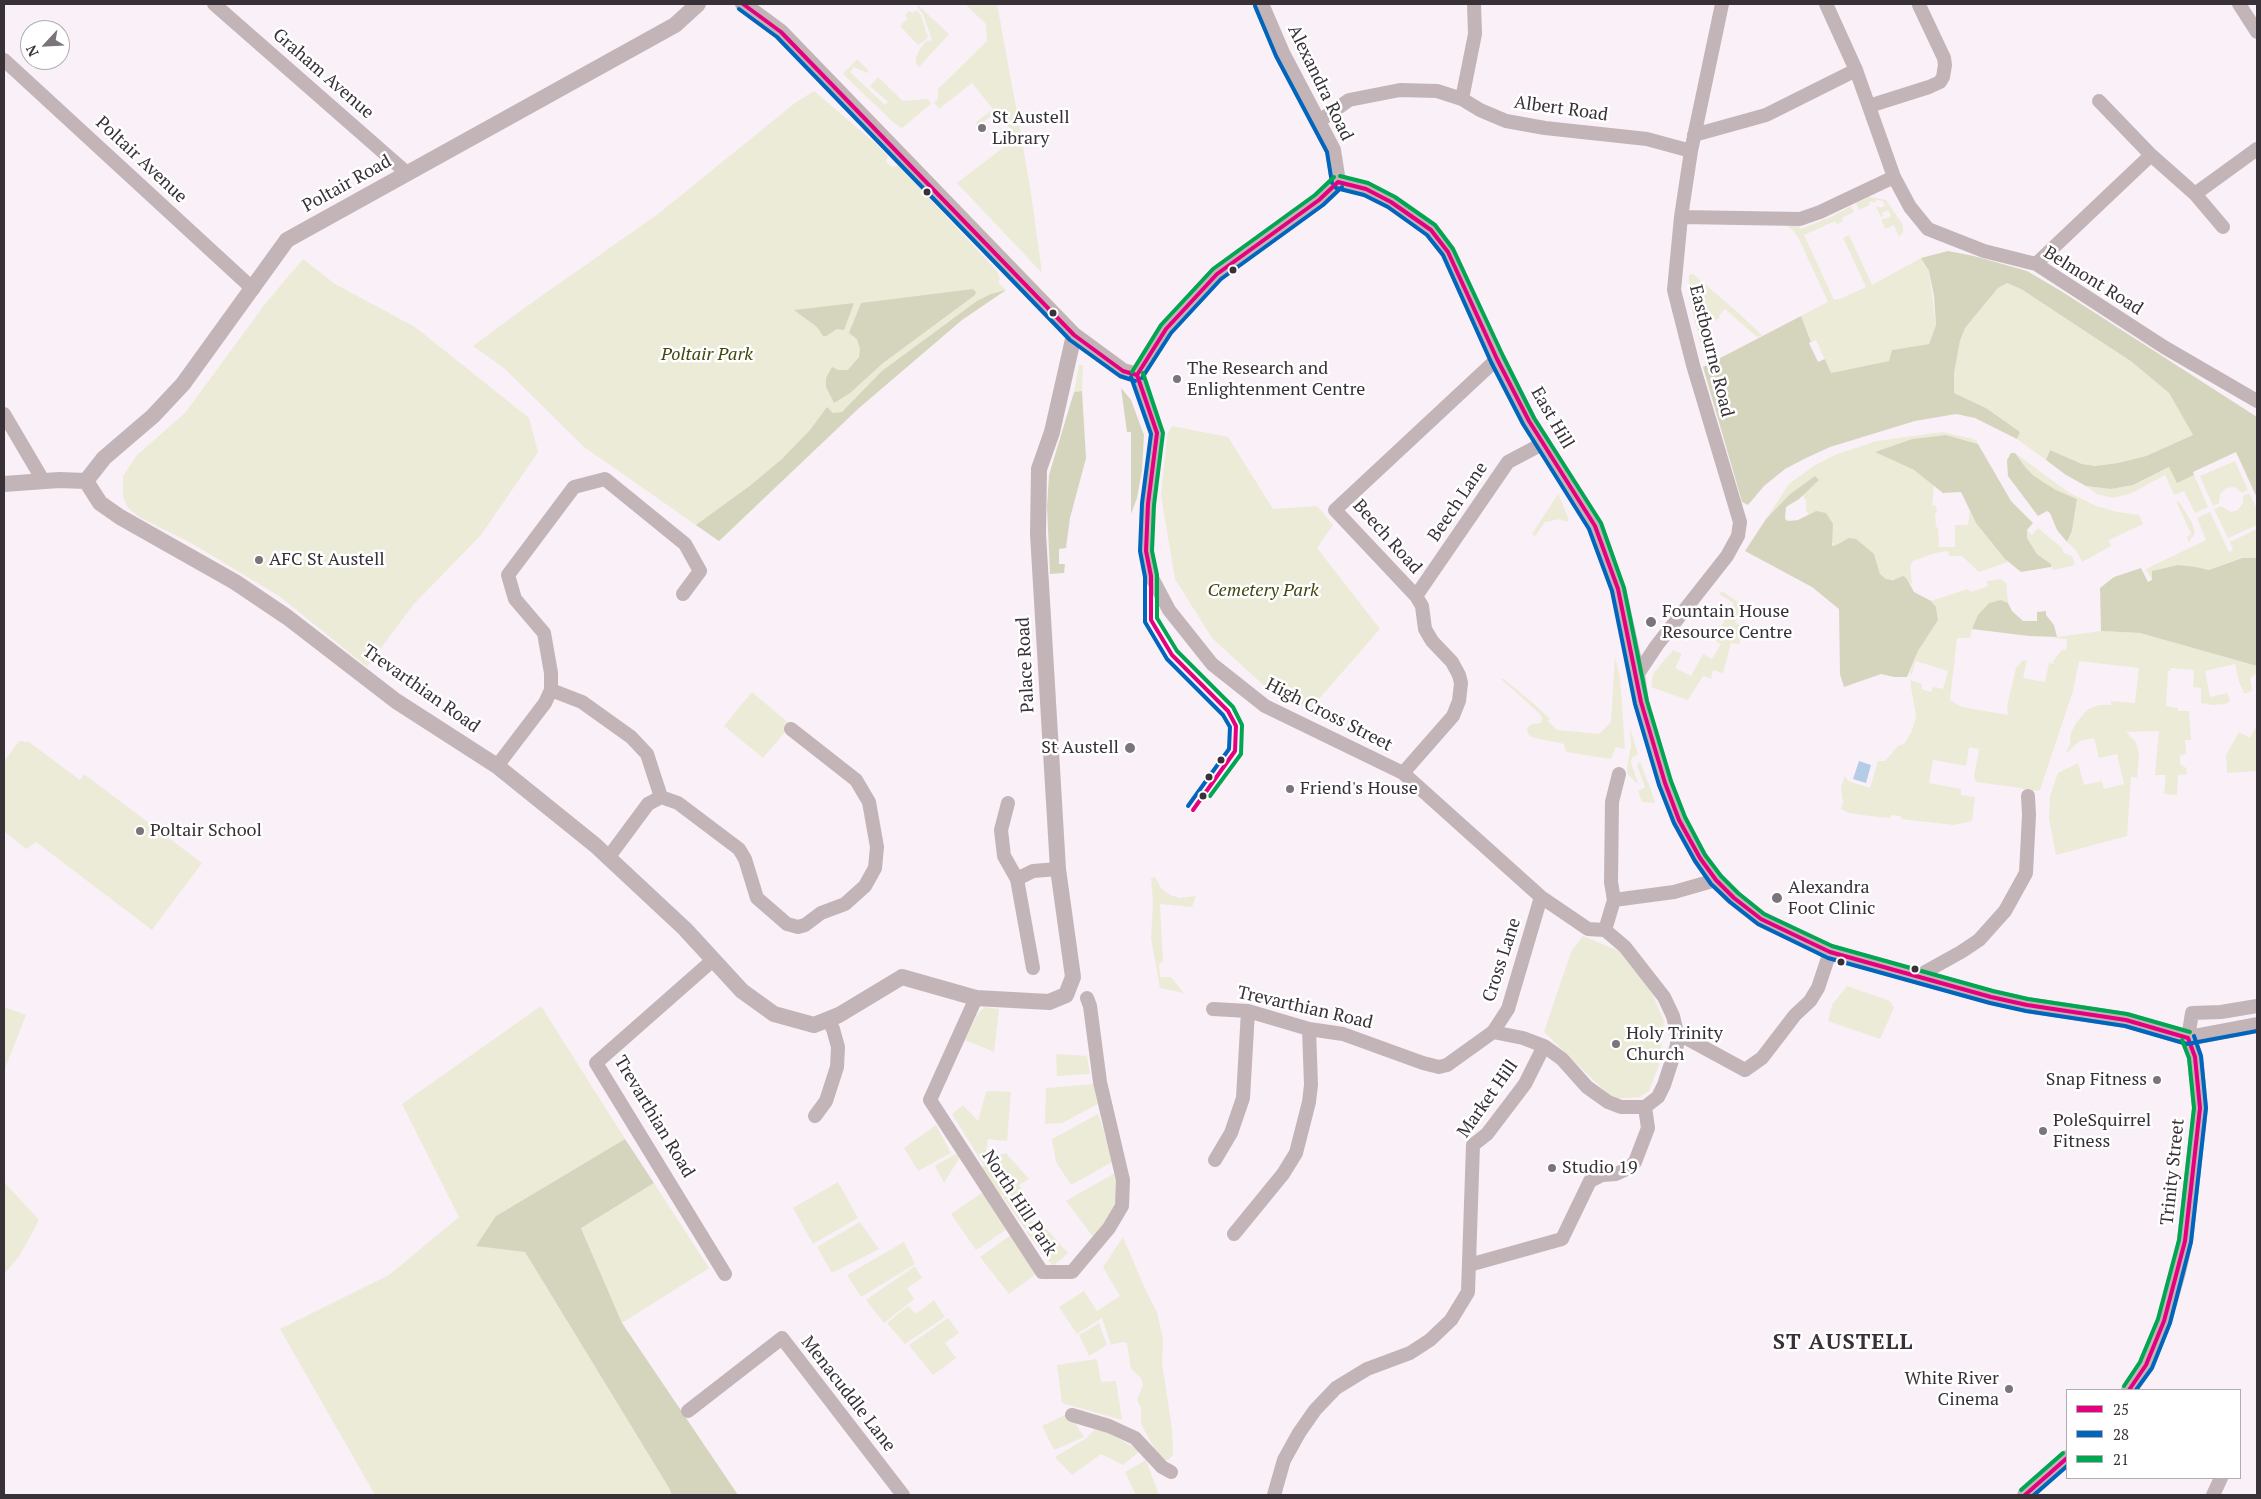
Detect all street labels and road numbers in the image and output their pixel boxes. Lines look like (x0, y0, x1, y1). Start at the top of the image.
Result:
street label: Alexandra Road (1283, 22, 1357, 144)
street label: Graham Avenue (268, 24, 378, 124)
street label: Albert Road (1513, 92, 1609, 126)
street label: Poltair Avenue (91, 112, 191, 208)
street label: Poltair Road (299, 151, 395, 217)
street label: Belmont Road (2039, 242, 2147, 320)
street label: Eastbourne Road (1684, 283, 1738, 419)
street label: East Hill (1526, 383, 1578, 453)
street label: Beech Lane (1424, 458, 1492, 546)
street label: Beech Road (1348, 495, 1426, 579)
street label: Palace Road (1013, 617, 1039, 713)
street label: Trevarthian Road (358, 640, 484, 738)
street label: High Cross Street (1262, 674, 1396, 756)
street label: Cross Lane (1478, 915, 1526, 1005)
street label: Trevarthian Road (1235, 982, 1375, 1034)
street label: Trevarthian Road (609, 1052, 699, 1182)
street label: Market Hill (1453, 1056, 1523, 1142)
street label: Trinity Street (2157, 1118, 2189, 1226)
street label: North Hill Park (977, 1146, 1061, 1260)
street label: Menacuddle Lane (796, 1332, 900, 1456)

